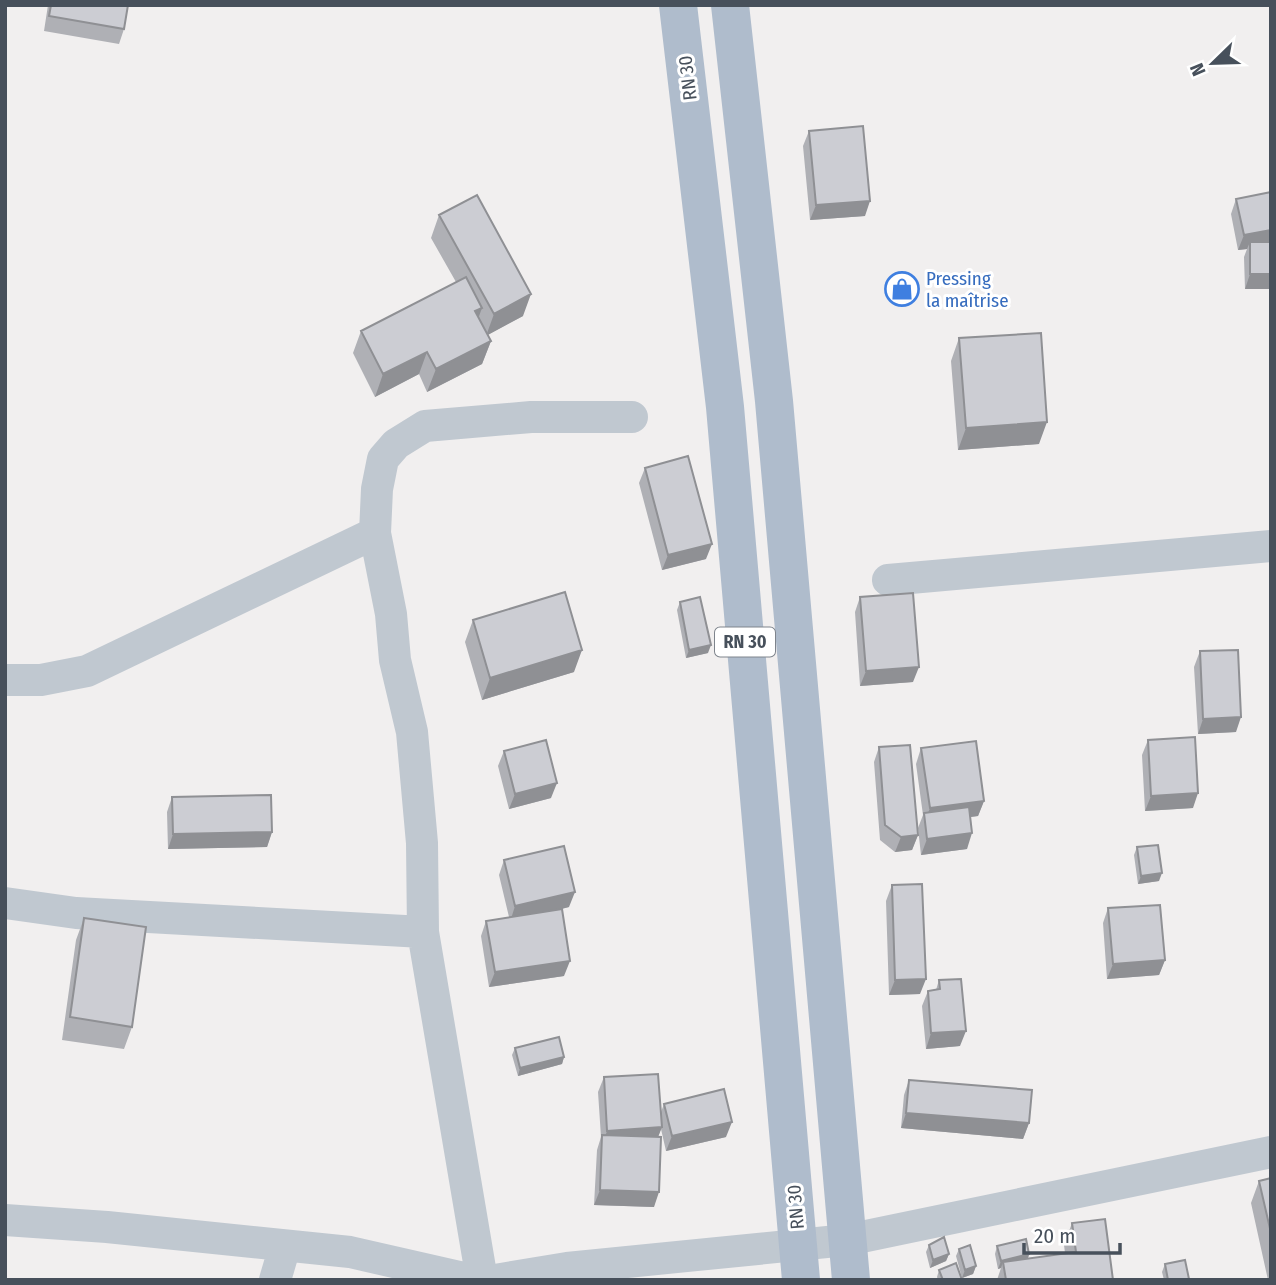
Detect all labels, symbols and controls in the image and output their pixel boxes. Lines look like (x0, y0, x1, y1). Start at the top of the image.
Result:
north arrow (1178, 28, 1248, 98)
street label: RN 30 (673, 54, 702, 102)
text: N (1185, 60, 1211, 79)
place label: Pressing la maîtrise (926, 267, 1009, 312)
shop icon: Pressing la maîtrise (883, 270, 921, 308)
road number: RN 30 (715, 628, 775, 656)
street label: RN 30 (782, 1184, 809, 1230)
scale bar (1024, 1212, 1120, 1256)
text: 20 m (1034, 1223, 1075, 1249)

